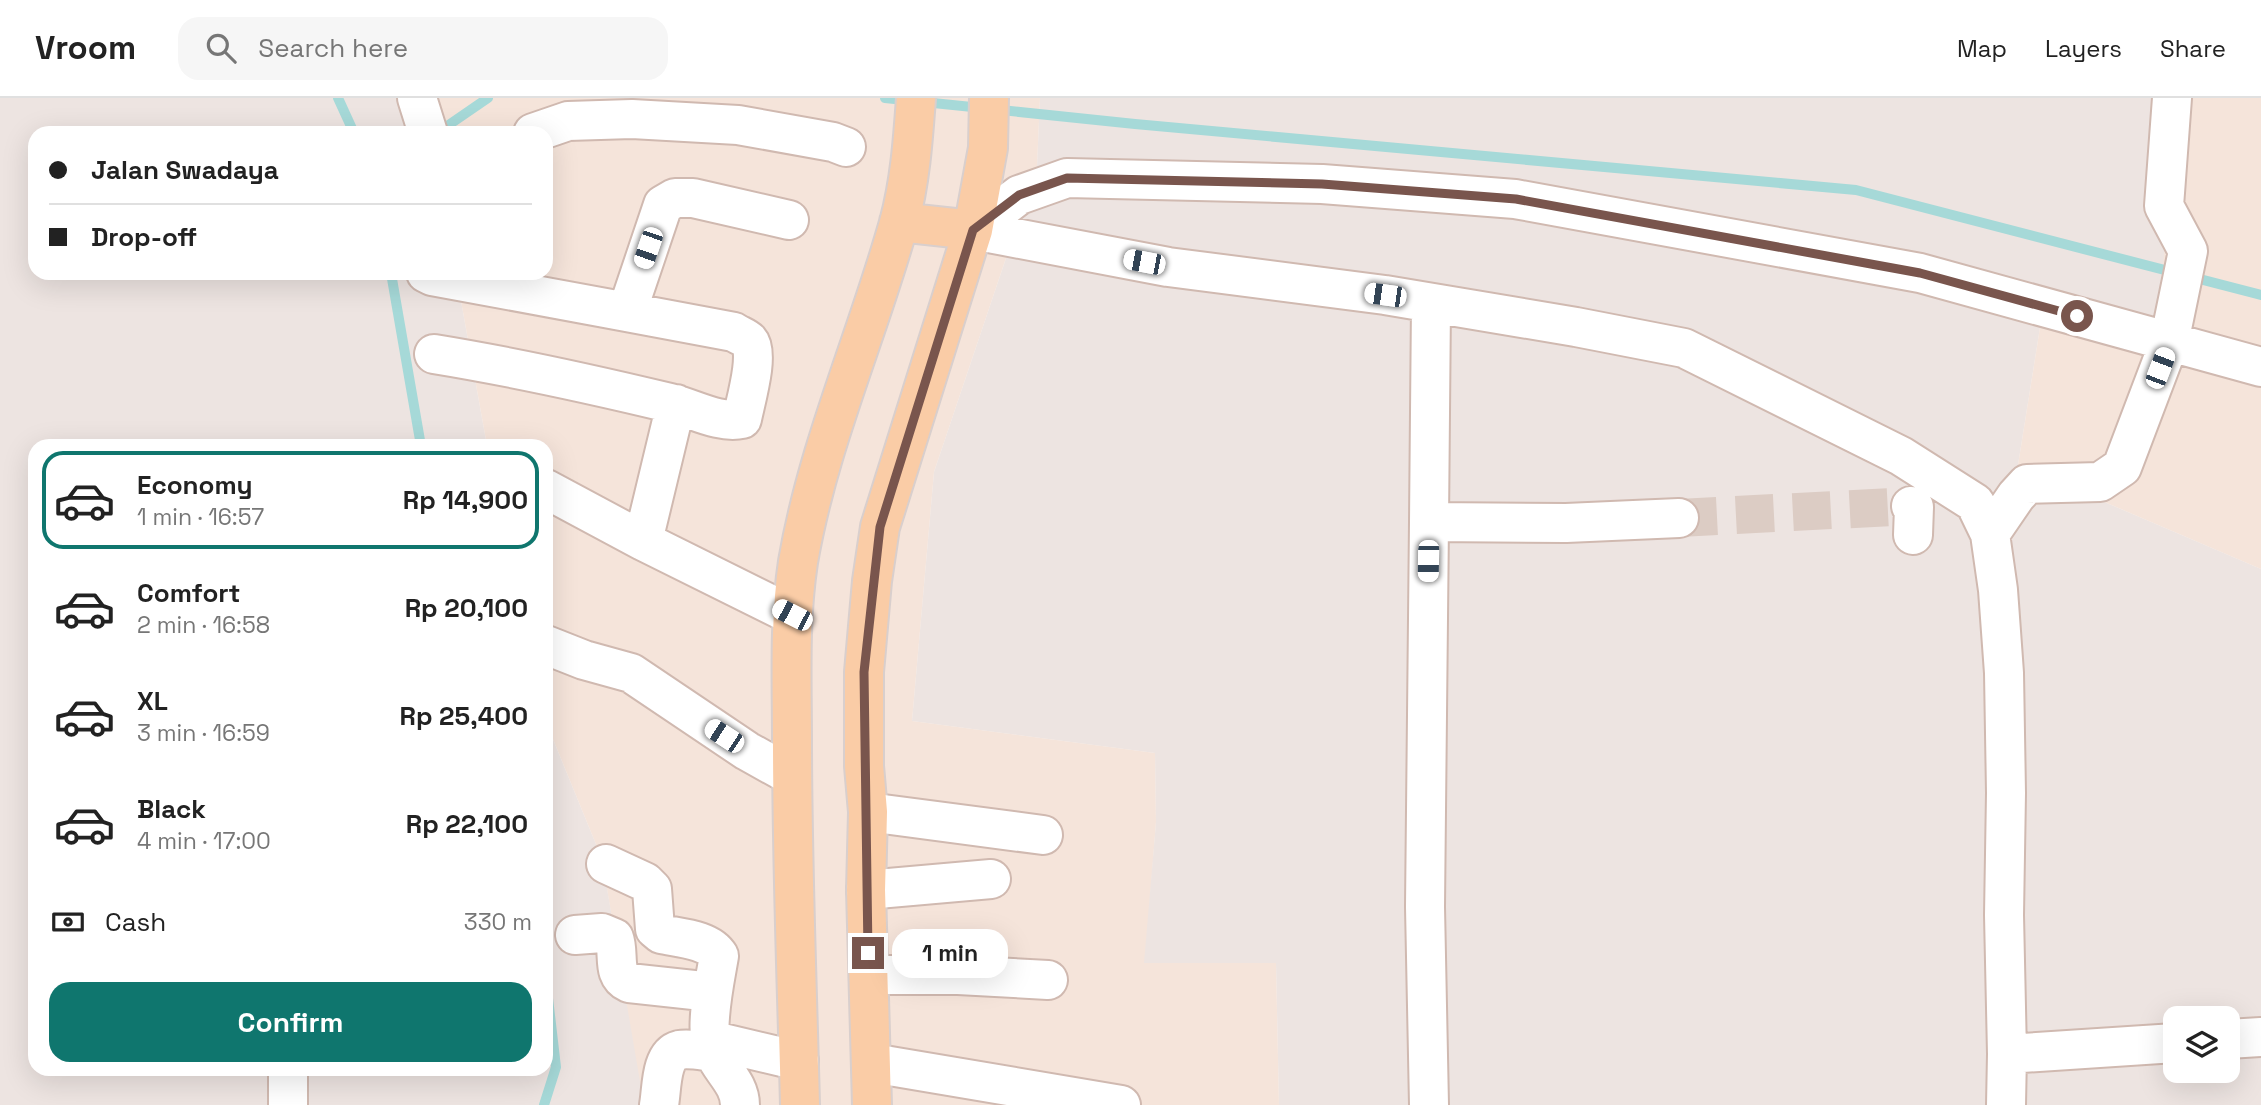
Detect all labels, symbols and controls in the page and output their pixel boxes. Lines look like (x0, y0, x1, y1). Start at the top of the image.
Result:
search box (178, 17, 668, 80)
text: Vroom (35, 27, 136, 69)
icon: search (202, 29, 240, 67)
text: Search here (258, 31, 408, 65)
text: Map (1957, 33, 2007, 64)
text: Layers (2045, 33, 2122, 64)
text: Share (2160, 33, 2226, 64)
text: Jalan Swadaya (91, 153, 279, 187)
text: Drop-off (91, 220, 197, 254)
car (632, 225, 665, 271)
car (1122, 248, 1167, 276)
car (1363, 282, 1408, 308)
route start (2061, 300, 2093, 332)
car (2143, 345, 2178, 391)
text: Economy (137, 468, 253, 502)
icon: car (53, 469, 116, 532)
text: Rp 14,900 (403, 483, 528, 517)
text: 1 min · 16:57 (137, 502, 264, 532)
car (1418, 540, 1439, 582)
text: Comfort (137, 576, 240, 610)
icon: car (53, 577, 116, 640)
text: Rp 20,100 (405, 591, 528, 625)
car (769, 596, 816, 634)
text: 2 min · 16:58 (137, 610, 270, 640)
text: XL (137, 684, 168, 718)
icon: car (53, 685, 116, 748)
text: Rp 25,400 (399, 699, 528, 733)
car (701, 716, 748, 756)
text: 3 min · 16:59 (137, 718, 270, 748)
text: Black (137, 792, 206, 826)
icon: car (53, 793, 116, 856)
text: Rp 22,100 (406, 807, 528, 841)
text: 4 min · 17:00 (137, 826, 271, 856)
icon: cash (49, 903, 87, 941)
text: Cash (105, 905, 166, 939)
text: 330 m (464, 907, 532, 937)
callout: 1 min (892, 928, 1008, 978)
route end (852, 937, 884, 969)
text: 1 min (922, 938, 978, 968)
button: Confirm (49, 982, 532, 1062)
map controls (2163, 1006, 2240, 1083)
button: layers (2163, 1006, 2240, 1083)

